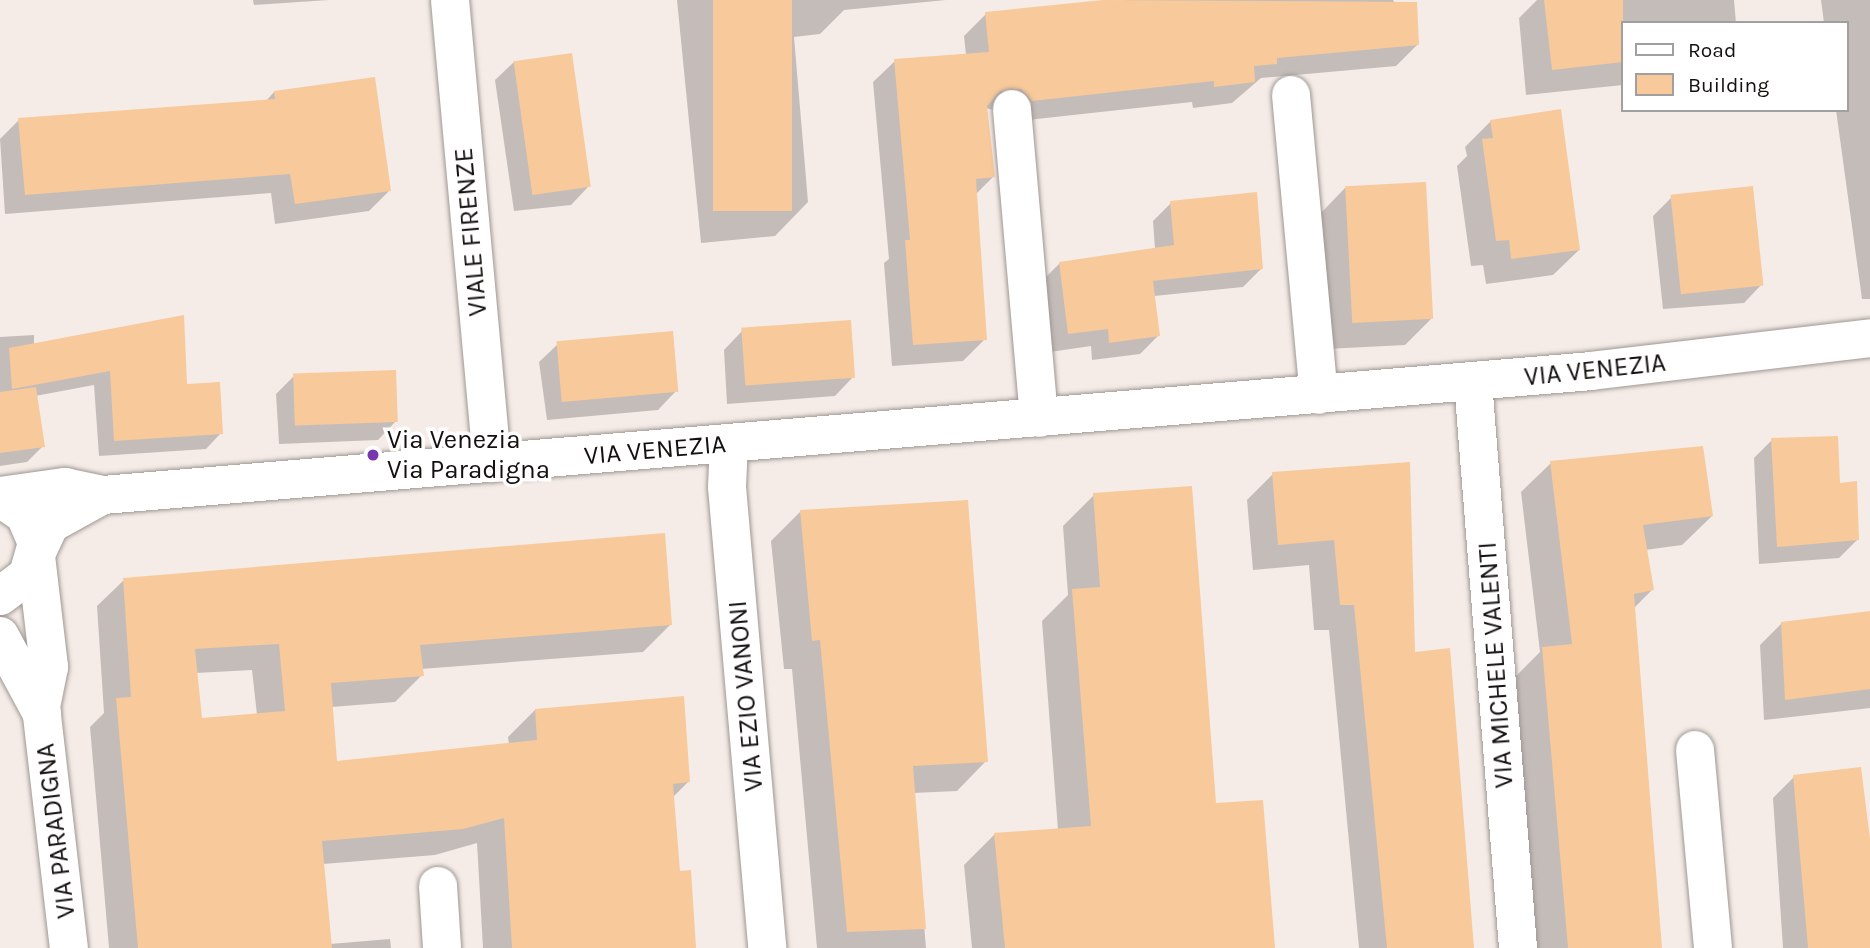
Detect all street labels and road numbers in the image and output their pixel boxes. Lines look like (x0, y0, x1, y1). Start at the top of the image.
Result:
street label: VIALE FIRENZE (448, 146, 494, 318)
street label: VIA VENEZIA (1523, 347, 1667, 393)
street label: VIA VENEZIA (583, 428, 727, 472)
street label: VIA MICHELE VALENTI (1472, 541, 1520, 789)
street label: VIA EZIO VANONI (722, 599, 770, 793)
street label: VIA PARADIGNA (30, 742, 82, 920)

